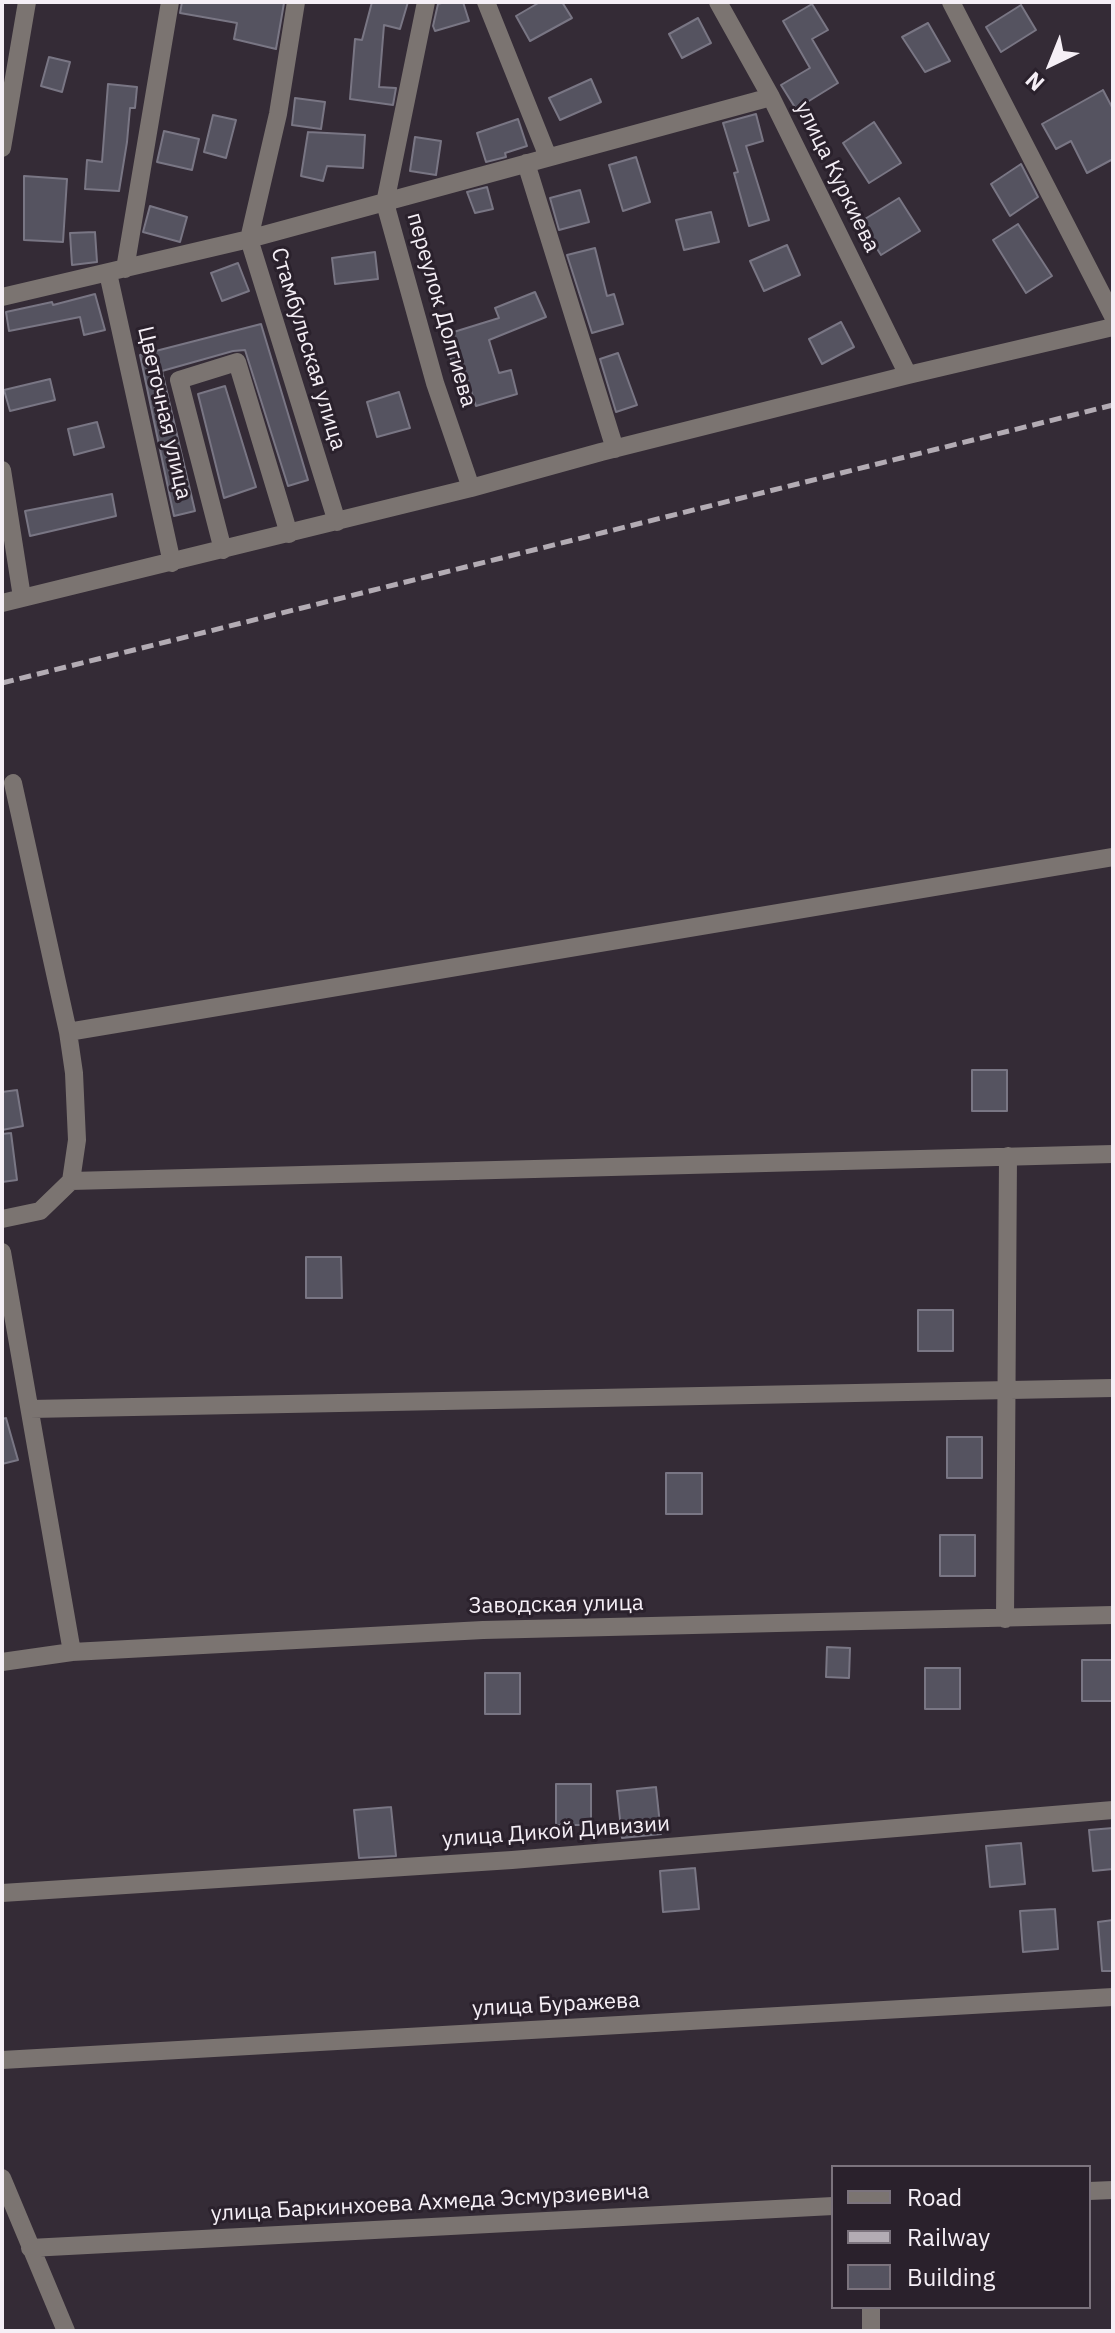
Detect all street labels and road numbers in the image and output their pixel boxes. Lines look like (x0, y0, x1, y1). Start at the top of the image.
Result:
street label: улица Куркиева (789, 97, 885, 257)
street label: переулок Долгиева (401, 210, 481, 410)
street label: Стамбульская улица (265, 245, 351, 453)
street label: Цветочная улица (131, 324, 197, 502)
street label: Заводская улица (468, 1590, 644, 1620)
street label: улица Дикой Дивизии (441, 1811, 671, 1853)
street label: улица Буражева (471, 1987, 641, 2023)
street label: улица Баркинхоева Ахмеда Эсмурзиевича (210, 2178, 650, 2228)

